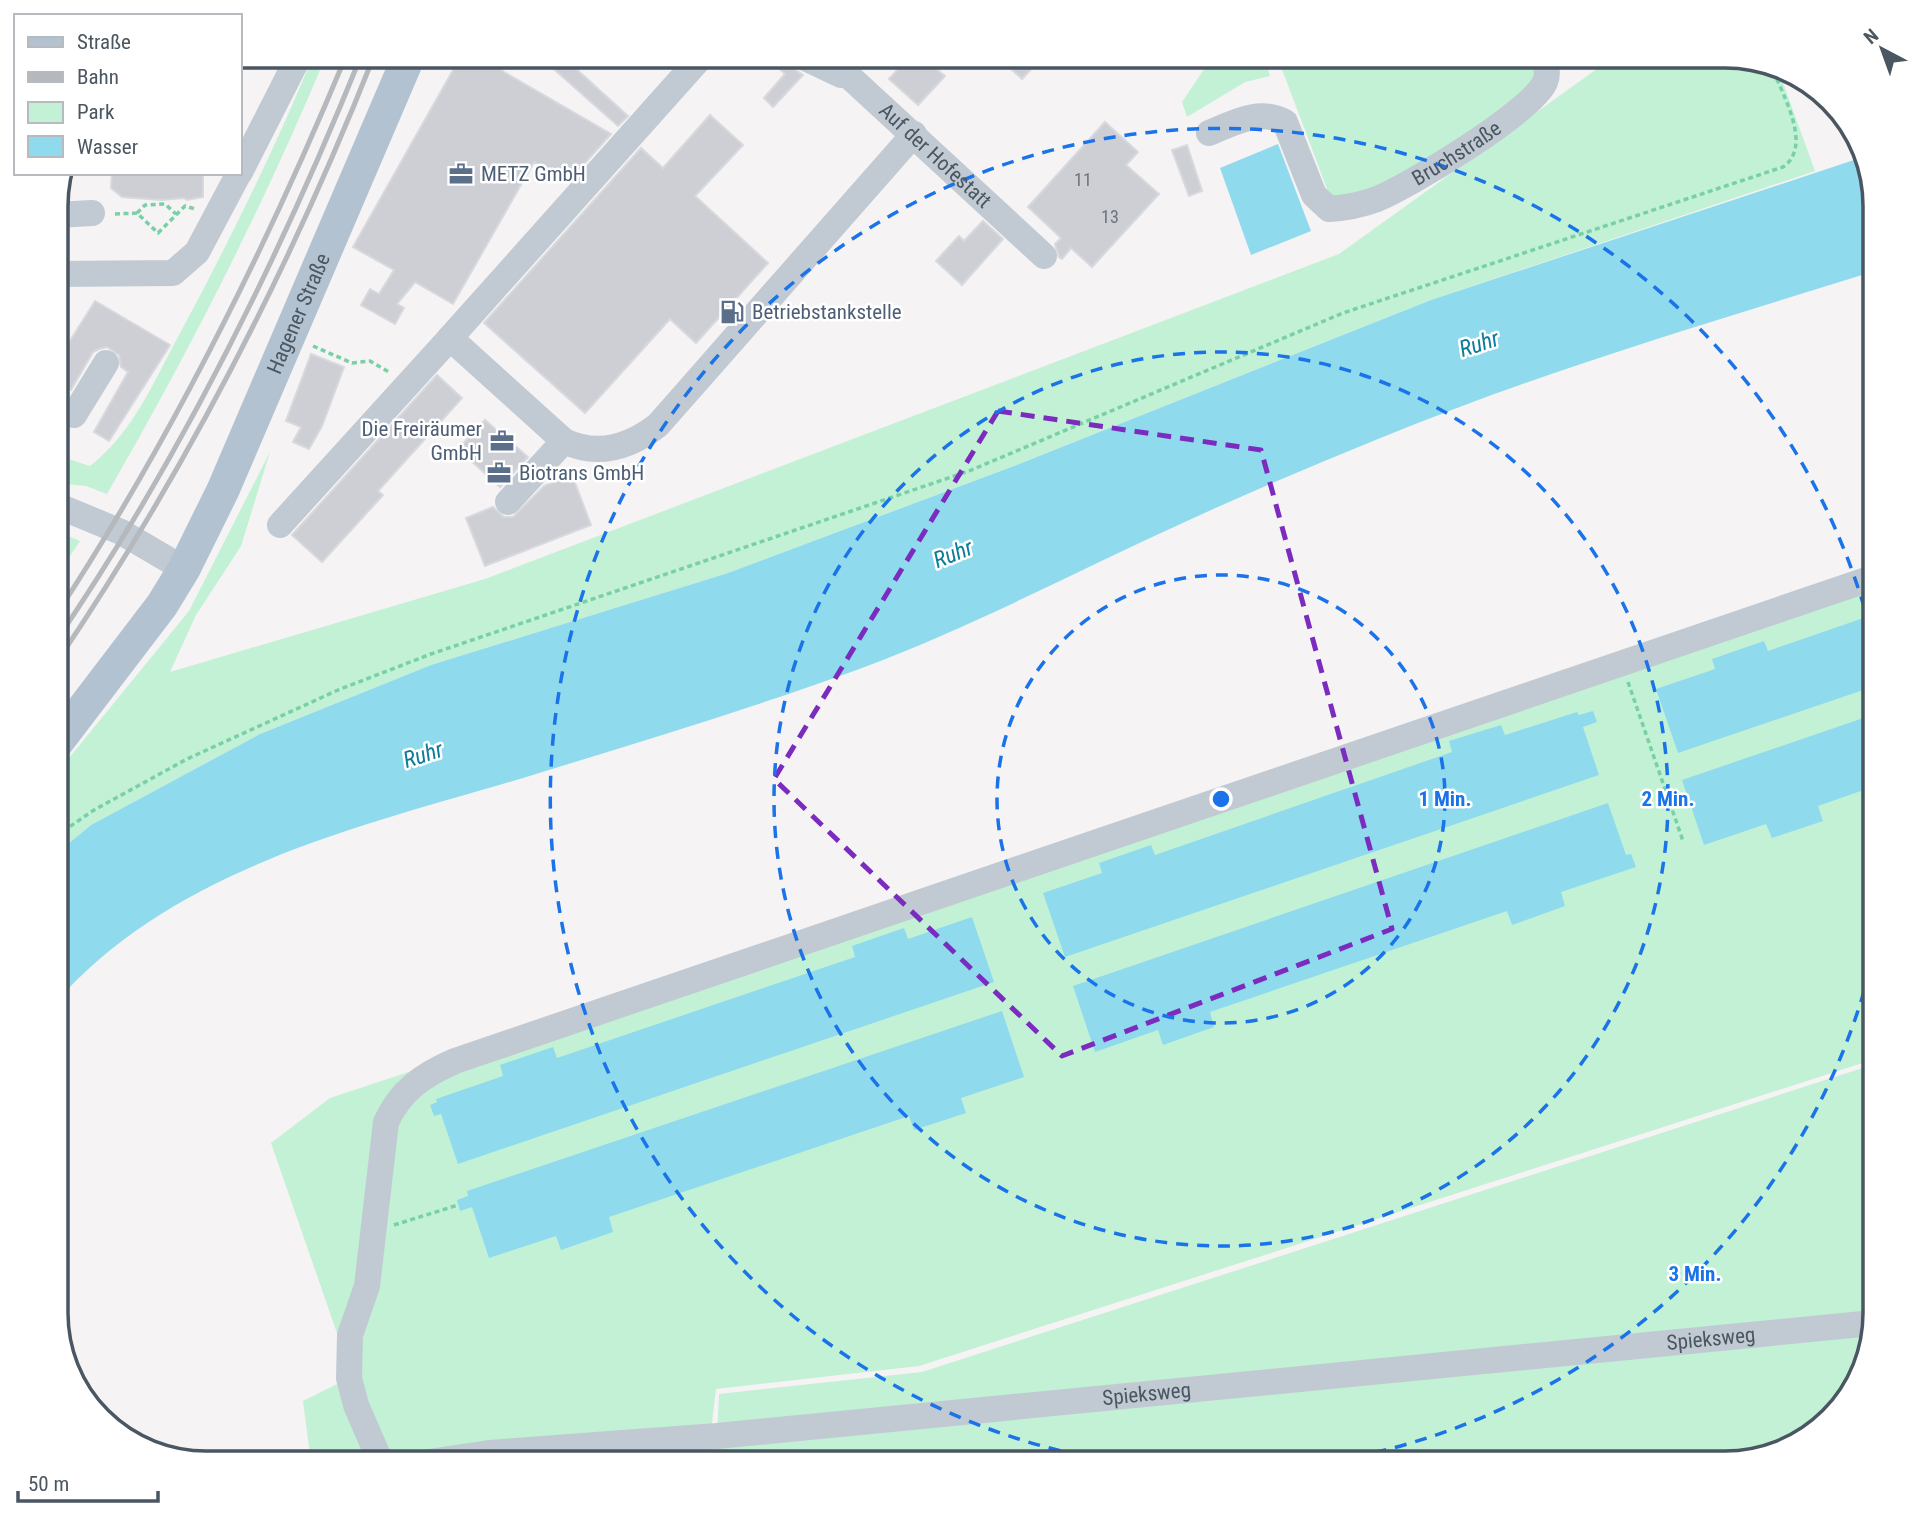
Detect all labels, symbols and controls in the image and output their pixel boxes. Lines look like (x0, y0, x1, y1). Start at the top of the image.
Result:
legend (14, 14, 242, 175)
north arrow (1847, 14, 1917, 84)
text: N (1859, 24, 1883, 49)
text: Straße (77, 30, 131, 54)
text: Bahn (77, 65, 119, 89)
street label: Auf der Hofestatt (874, 98, 996, 213)
text: Park (77, 100, 115, 124)
street label: Bruchstraße (1408, 116, 1506, 190)
text: Wasser (77, 135, 138, 159)
office icon: METZ GmbH (447, 160, 475, 188)
place label: METZ GmbH (481, 162, 586, 186)
house number: 11 (1074, 169, 1092, 190)
house number: 13 (1101, 206, 1119, 227)
street label: Hagener Straße (262, 250, 335, 377)
fuel station icon: Betriebstankstelle (718, 298, 746, 326)
place label: Betriebstankstelle (752, 300, 902, 324)
water label: Ruhr (1456, 325, 1503, 363)
place label: Die Freiräumer GmbH (362, 417, 482, 465)
office icon: Die Freiräumer GmbH (488, 427, 516, 455)
office icon: Biotrans GmbH (485, 459, 513, 487)
place label: Biotrans GmbH (519, 461, 644, 485)
water label: Ruhr (929, 534, 978, 574)
water label: Ruhr (400, 736, 447, 774)
centre of rings (1209, 787, 1233, 811)
text: 1 Min. (1418, 787, 1472, 811)
text: 2 Min. (1641, 787, 1695, 811)
text: 3 Min. (1668, 1262, 1722, 1286)
street label: Spieksweg (1666, 1323, 1756, 1355)
street label: Spieksweg (1101, 1378, 1192, 1410)
scale bar (18, 1460, 158, 1504)
text: 50 m (28, 1472, 69, 1496)

